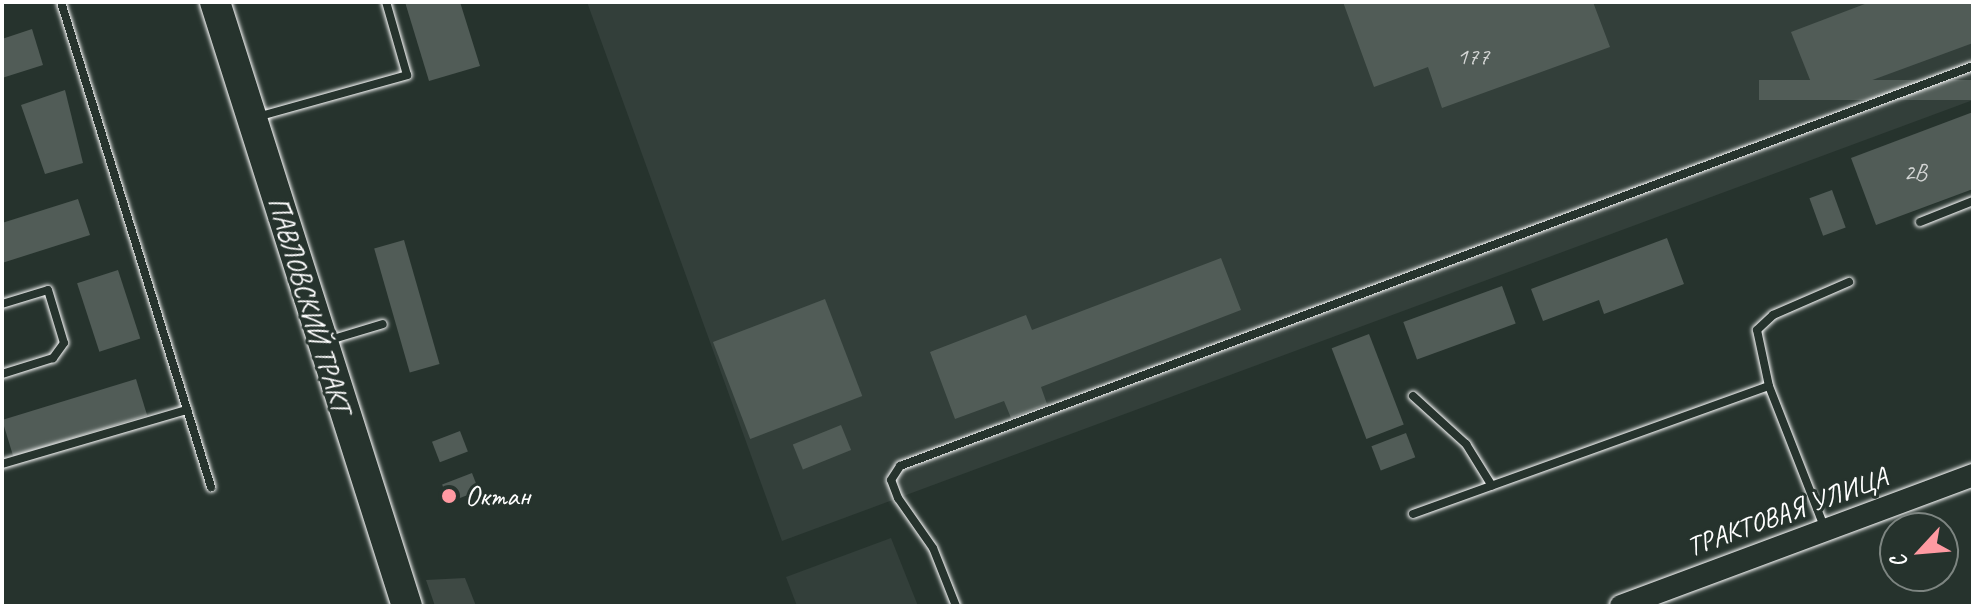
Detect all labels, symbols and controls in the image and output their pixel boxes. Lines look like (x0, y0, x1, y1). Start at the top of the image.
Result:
house number: 177 (1457, 43, 1489, 71)
house number: 2В (1903, 159, 1927, 187)
street label: ПАВЛОВСКИЙ ТРАКТ (260, 193, 358, 417)
street label: ТРАКТОВАЯ УЛИЦА (1682, 460, 1892, 564)
place label: Октан (465, 479, 530, 513)
marker: Октан (440, 487, 458, 505)
north arrow (1879, 512, 1959, 592)
text: С (1884, 551, 1914, 573)

